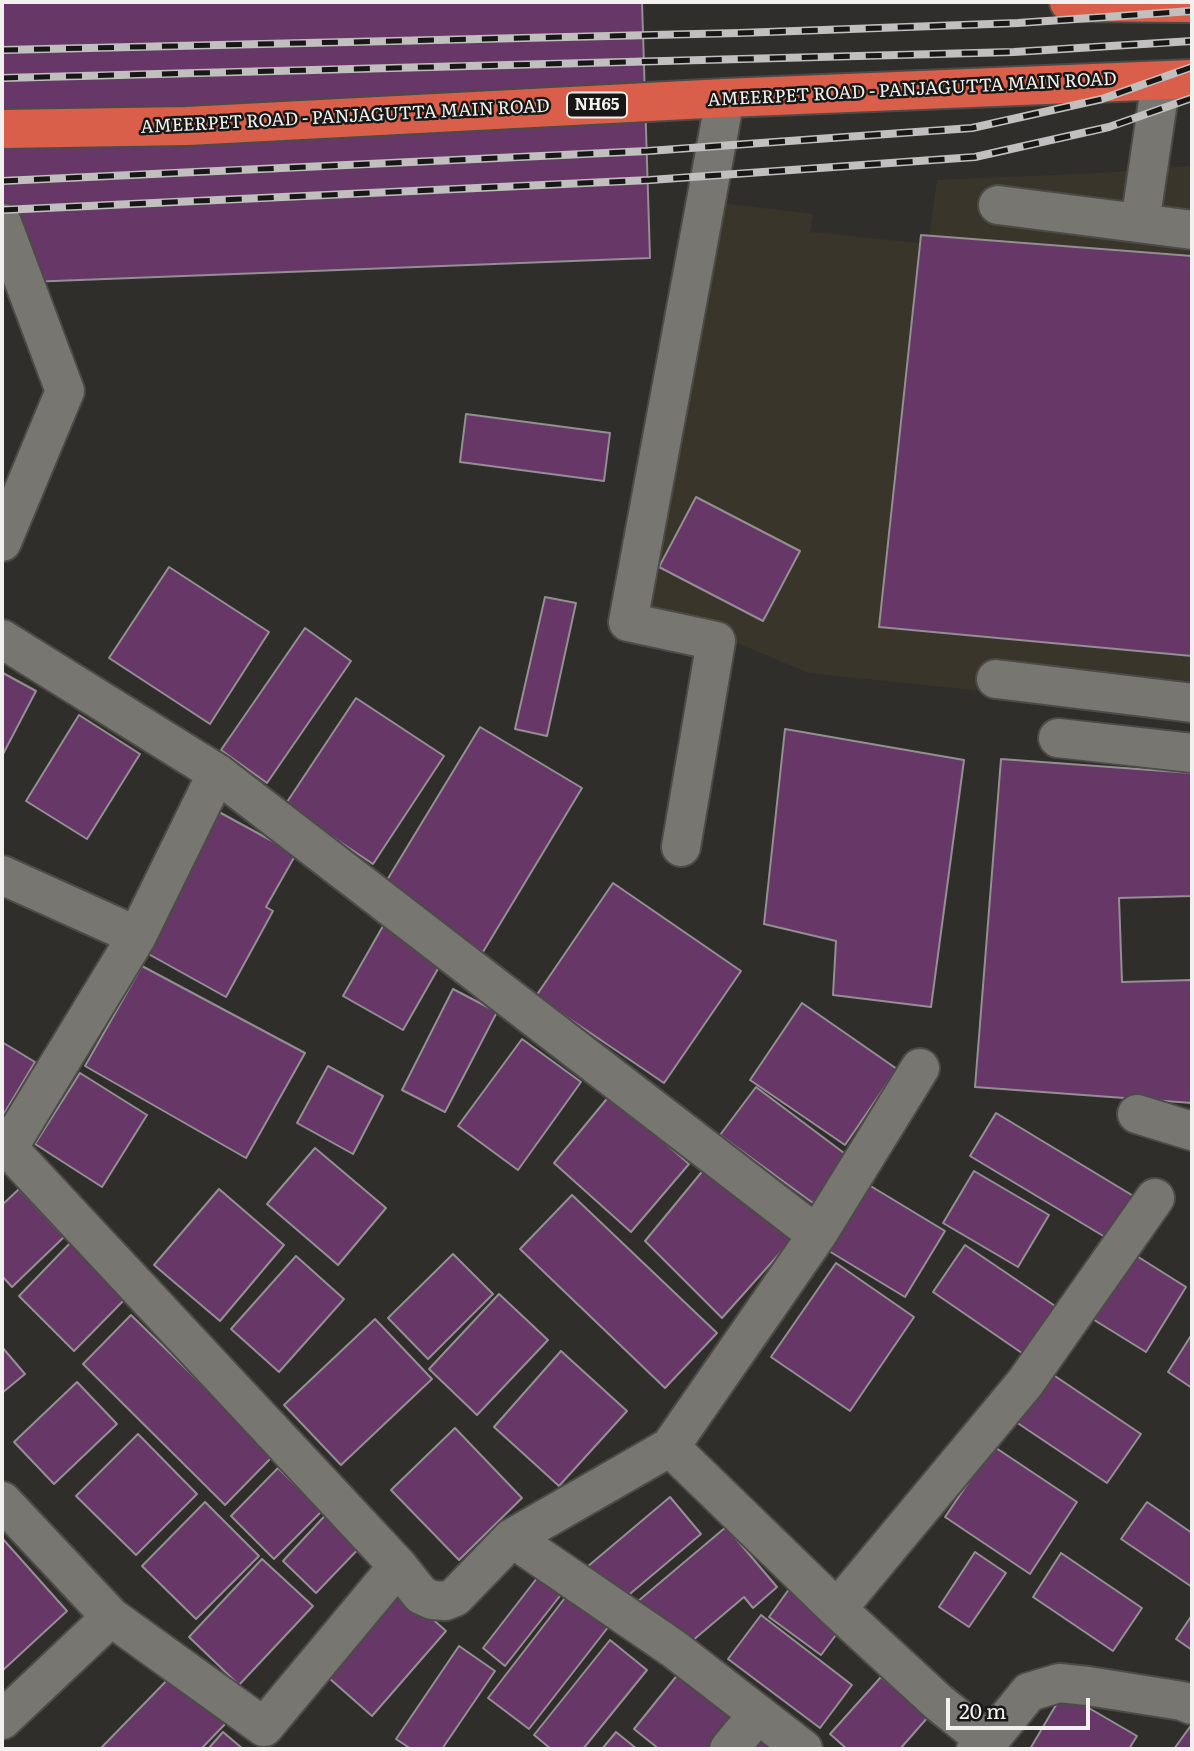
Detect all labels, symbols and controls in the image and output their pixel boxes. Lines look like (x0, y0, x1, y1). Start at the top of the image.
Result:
street label: AMEERPET ROAD - PANJAGUTTA MAIN ROAD (707, 68, 1117, 112)
road number: NH65 (567, 92, 627, 118)
street label: AMEERPET ROAD - PANJAGUTTA MAIN ROAD (140, 95, 550, 139)
scale bar (949, 1684, 1092, 1728)
text: 20 m (959, 1694, 1006, 1725)

